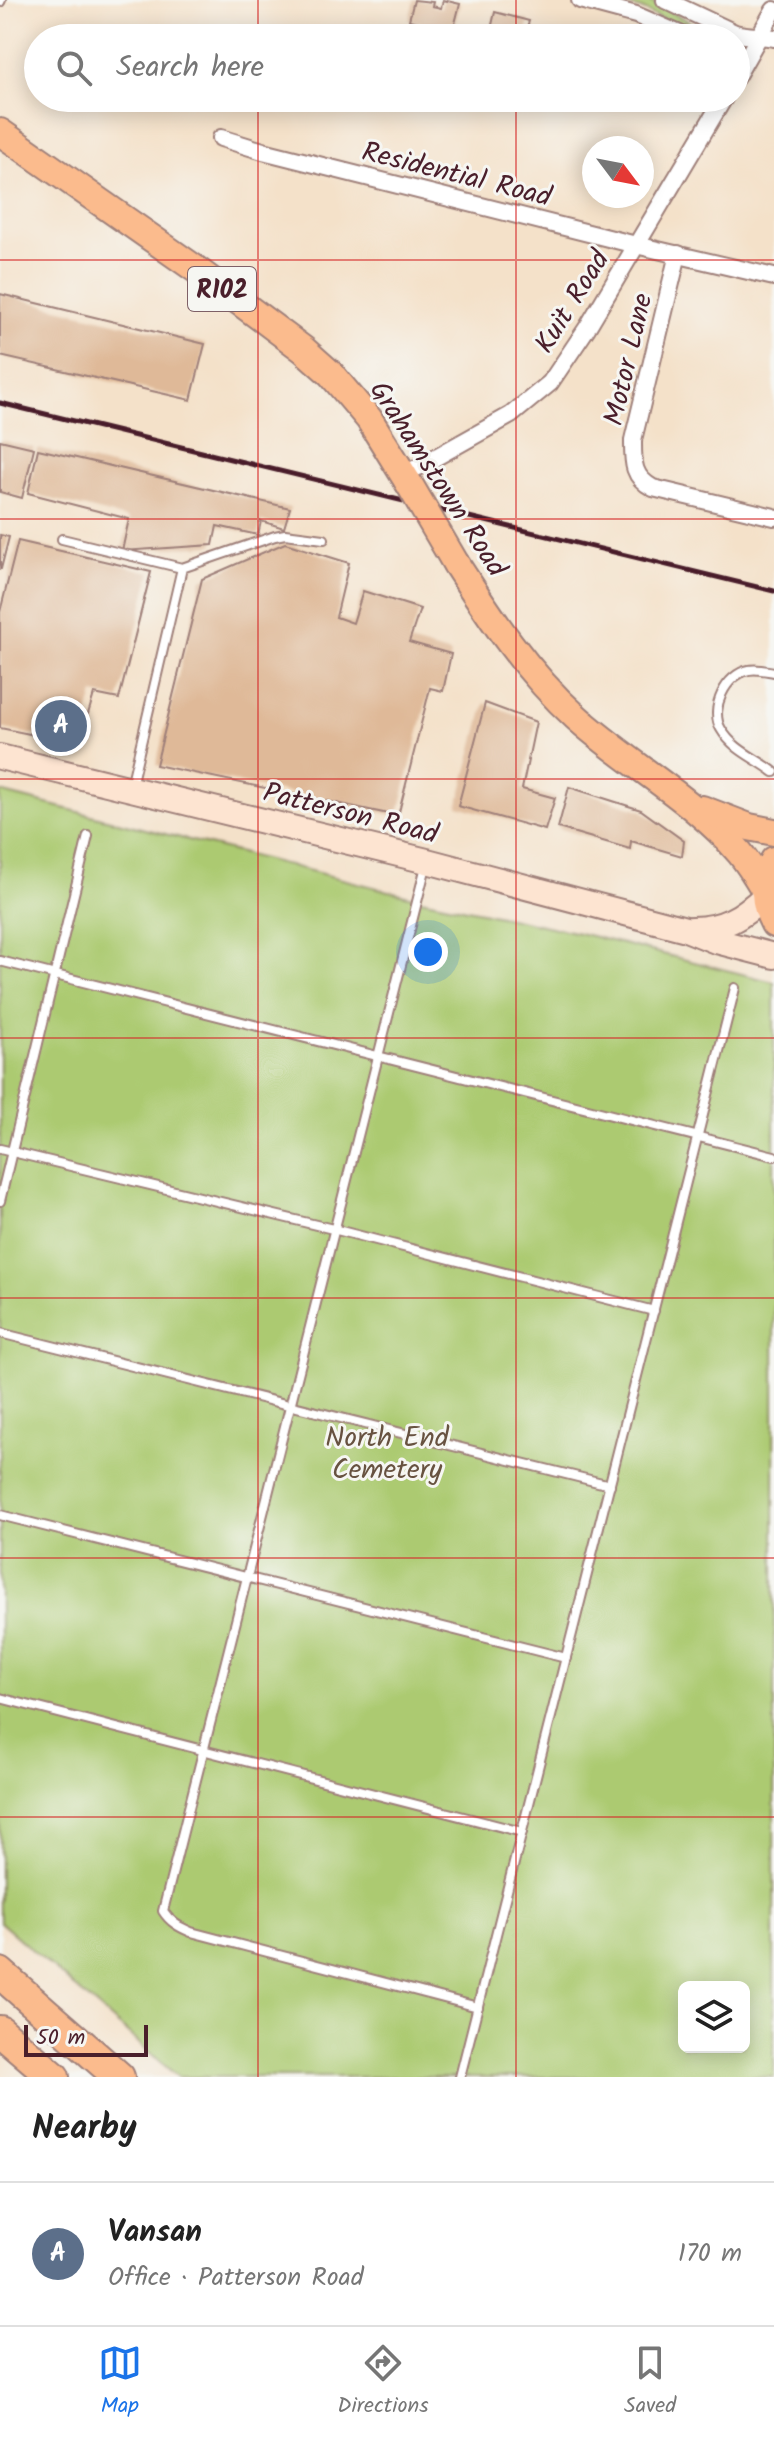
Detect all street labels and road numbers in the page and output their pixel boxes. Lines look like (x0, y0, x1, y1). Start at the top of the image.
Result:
street label: Residential Road (357, 130, 557, 221)
street label: Kuit Road (524, 241, 623, 363)
road number: R102 (188, 267, 256, 311)
street label: Motor Lane (592, 288, 667, 430)
street label: Grahamstown Road (356, 372, 518, 587)
street label: Patterson Road (258, 771, 444, 858)

